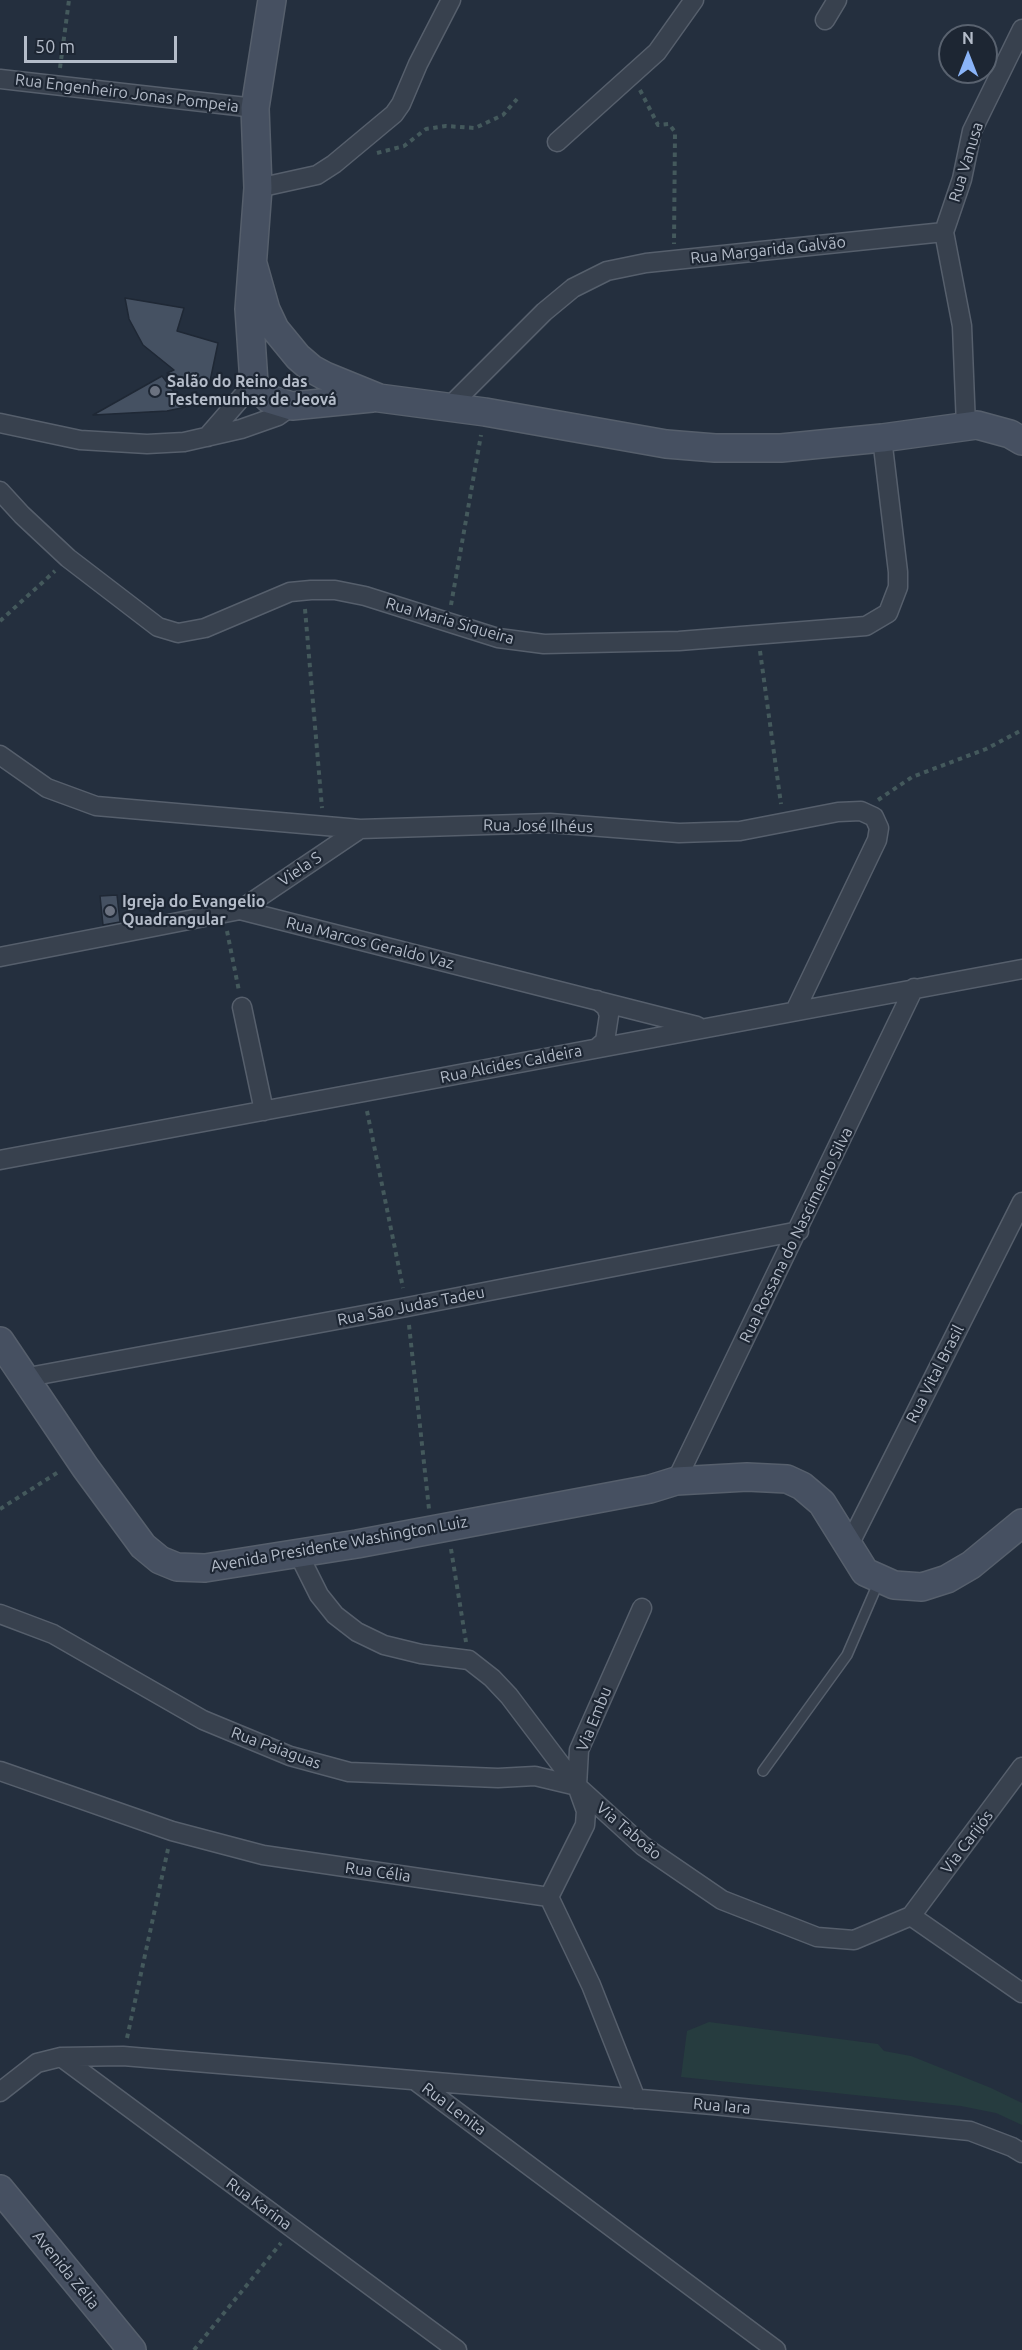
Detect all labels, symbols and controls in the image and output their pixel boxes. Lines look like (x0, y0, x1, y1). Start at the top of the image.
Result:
scale bar (27, 24, 180, 62)
north arrow (938, 24, 998, 84)
text: N (962, 29, 974, 47)
text: 50 m (35, 36, 75, 56)
street label: Rua Engenheiro Jonas Pompeia (14, 70, 240, 116)
street label: Rua Vanusa (945, 120, 987, 204)
street label: Rua Margarida Galvão (689, 232, 847, 268)
place label: Salão do Reino das Testemunhas de Jeová (167, 372, 337, 410)
marker: Salão do Reino das Testemunhas de Jeová (148, 384, 162, 398)
street label: Rua Maria Siqueira (384, 593, 516, 649)
street label: Rua José Ilhéus (483, 815, 593, 837)
street label: Viela S (275, 848, 325, 890)
place label: Igreja do Evangelio Quadrangular (122, 892, 265, 930)
marker: Igreja do Evangelio Quadrangular (103, 904, 117, 918)
street label: Rua Marcos Geraldo Vaz (284, 913, 456, 973)
street label: Rua Alcides Caldeira (438, 1041, 584, 1087)
street label: Rua Rossana do Nascimento Silva (735, 1124, 857, 1346)
street label: Rua São Judas Tadeu (336, 1282, 486, 1330)
street label: Rua Vital Brasil (902, 1322, 968, 1426)
street label: Avenida Presidente Washington Luiz (209, 1512, 469, 1576)
street label: Via Embu (572, 1684, 616, 1754)
street label: Rua Paiaguas (228, 1723, 324, 1773)
street label: Via Taboão (592, 1798, 666, 1864)
street label: Via Carijós (937, 1806, 997, 1878)
street label: Rua Célia (344, 1858, 412, 1886)
street label: Rua Lenita (418, 2079, 490, 2139)
street label: Rua Iara (692, 2094, 752, 2118)
street label: Rua Karina (223, 2174, 295, 2234)
street label: Avenida Zélia (29, 2227, 103, 2313)

